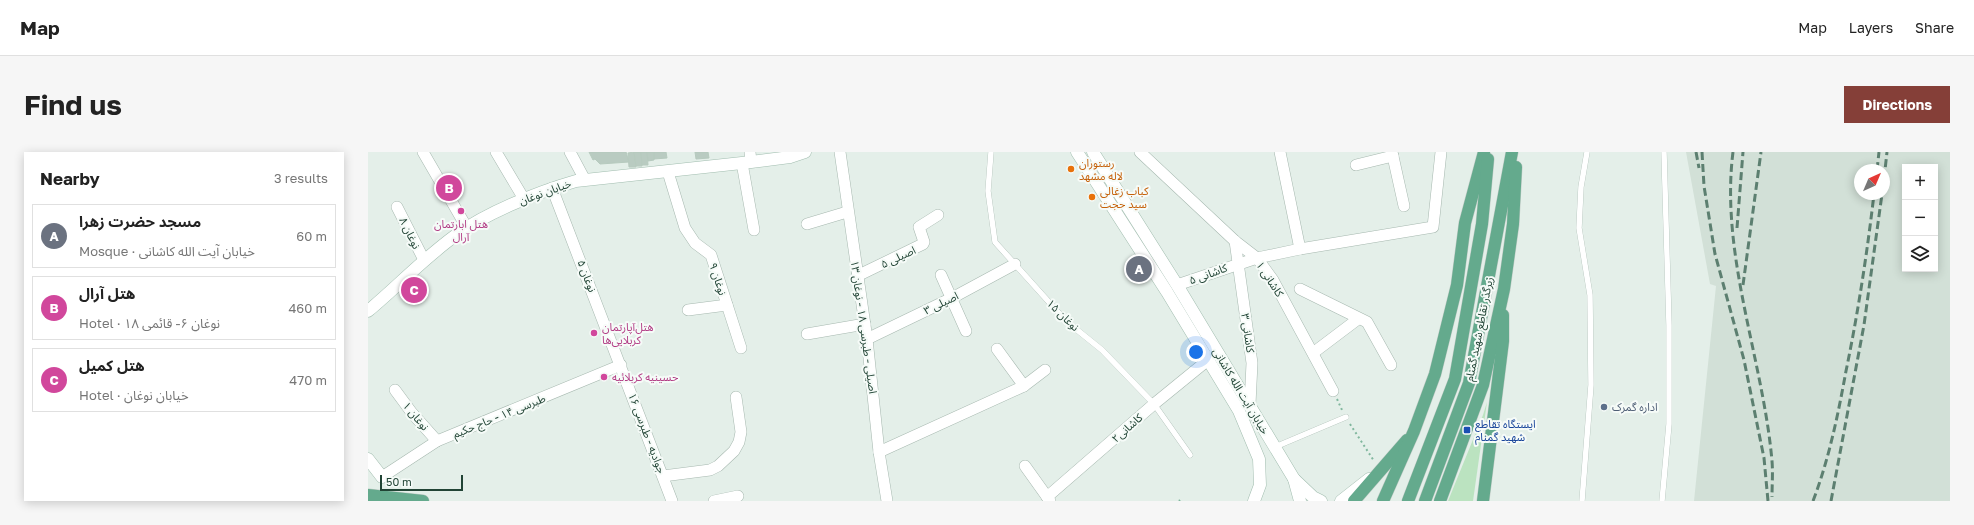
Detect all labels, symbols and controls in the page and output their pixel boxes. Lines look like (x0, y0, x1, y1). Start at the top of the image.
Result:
text: Map (20, 16, 60, 39)
text: Map (1798, 19, 1827, 36)
text: Layers (1849, 19, 1893, 36)
text: Share (1915, 19, 1954, 36)
button: Directions (1844, 86, 1950, 123)
text: Find us (24, 88, 122, 121)
place label: رستوران لاله مشهد (1079, 156, 1123, 182)
marker: رستوران لاله مشهد (1066, 164, 1076, 174)
north arrow (1854, 164, 1890, 200)
map controls (1902, 164, 1938, 272)
button: + (1902, 164, 1938, 200)
text: Nearby (40, 168, 100, 189)
text: 3 results (274, 170, 328, 186)
pin: B (436, 173, 462, 203)
street label: خیابان نوغان (517, 176, 574, 208)
place label: کباب زغالی سید حجت (1100, 184, 1149, 211)
marker: کباب زغالی سید حجت (1087, 192, 1097, 202)
button: − (1902, 200, 1938, 236)
marker: هتل ابارتمان آرال (456, 206, 466, 216)
text: مسجد حضرت زهرا (79, 212, 201, 230)
street label: نوغان ۸ (396, 215, 424, 251)
place label: هتل ابارتمان آرال (434, 217, 488, 244)
text: A (49, 228, 59, 244)
text: 60 m (296, 228, 327, 244)
button: layers (1902, 236, 1938, 272)
text: Mosque · خیابان آیت الله کاشانی (79, 243, 255, 259)
street label: اصیلی ۵ (878, 243, 918, 271)
pin: A (1126, 254, 1152, 284)
street label: نوغان ۵ (574, 258, 600, 294)
street label: اصیلی - طبرسی ۱۸ - نوغان ۱۳ (848, 259, 880, 395)
street label: کاشانی ۱ (1253, 259, 1287, 300)
street label: کاشانی ۵ (1187, 260, 1229, 287)
street label: نوغان ۹ (706, 261, 730, 297)
pin: C (401, 275, 427, 305)
street label: زیرگذر تقاطع شهید گمنام (1462, 276, 1497, 383)
text: هتل آرال (79, 284, 135, 302)
street label: اصیلی ۳ (921, 289, 961, 317)
street label: نوغان ۱۵ (1044, 296, 1082, 334)
text: B (49, 300, 59, 316)
text: 460 m (288, 300, 327, 316)
street label: کاشانی ۳ (1238, 312, 1258, 354)
text: Hotel · نوغان ۶- قائمی ۱۸ (79, 315, 220, 331)
place label: هتل‌آپارتمان کربلایی‌ها (602, 320, 654, 347)
marker: هتل‌آپارتمان کربلایی‌ها (589, 328, 599, 338)
your location (1186, 342, 1206, 362)
street label: خیابان آیت الله کاشانی (1210, 345, 1273, 437)
text: هتل کمیل (79, 356, 145, 374)
place label: حسینیه کربلائیه (612, 370, 679, 384)
text: C (49, 372, 59, 388)
text: 470 m (289, 372, 327, 388)
marker: حسینیه کربلائیه (599, 372, 609, 382)
text: Hotel · خیابان نوغان (79, 387, 189, 403)
street label: طبرسی ۱۴ - حاج حکیم (451, 391, 548, 443)
street label: جوادیه - طبرسی ۱۶ (625, 391, 669, 476)
street label: نوغان ۱ (400, 399, 432, 433)
place label: اداره گمرک (1612, 400, 1658, 414)
marker: اداره گمرک (1599, 402, 1609, 412)
street label: کاشانی۲ (1109, 410, 1146, 446)
place label: ایستگاه تقاطع شهید گمنام (1475, 417, 1536, 445)
marker: ایستگاه تقاطع شهید گمنام (1462, 425, 1472, 435)
scale bar (380, 473, 463, 492)
text: 50 m (386, 475, 412, 488)

